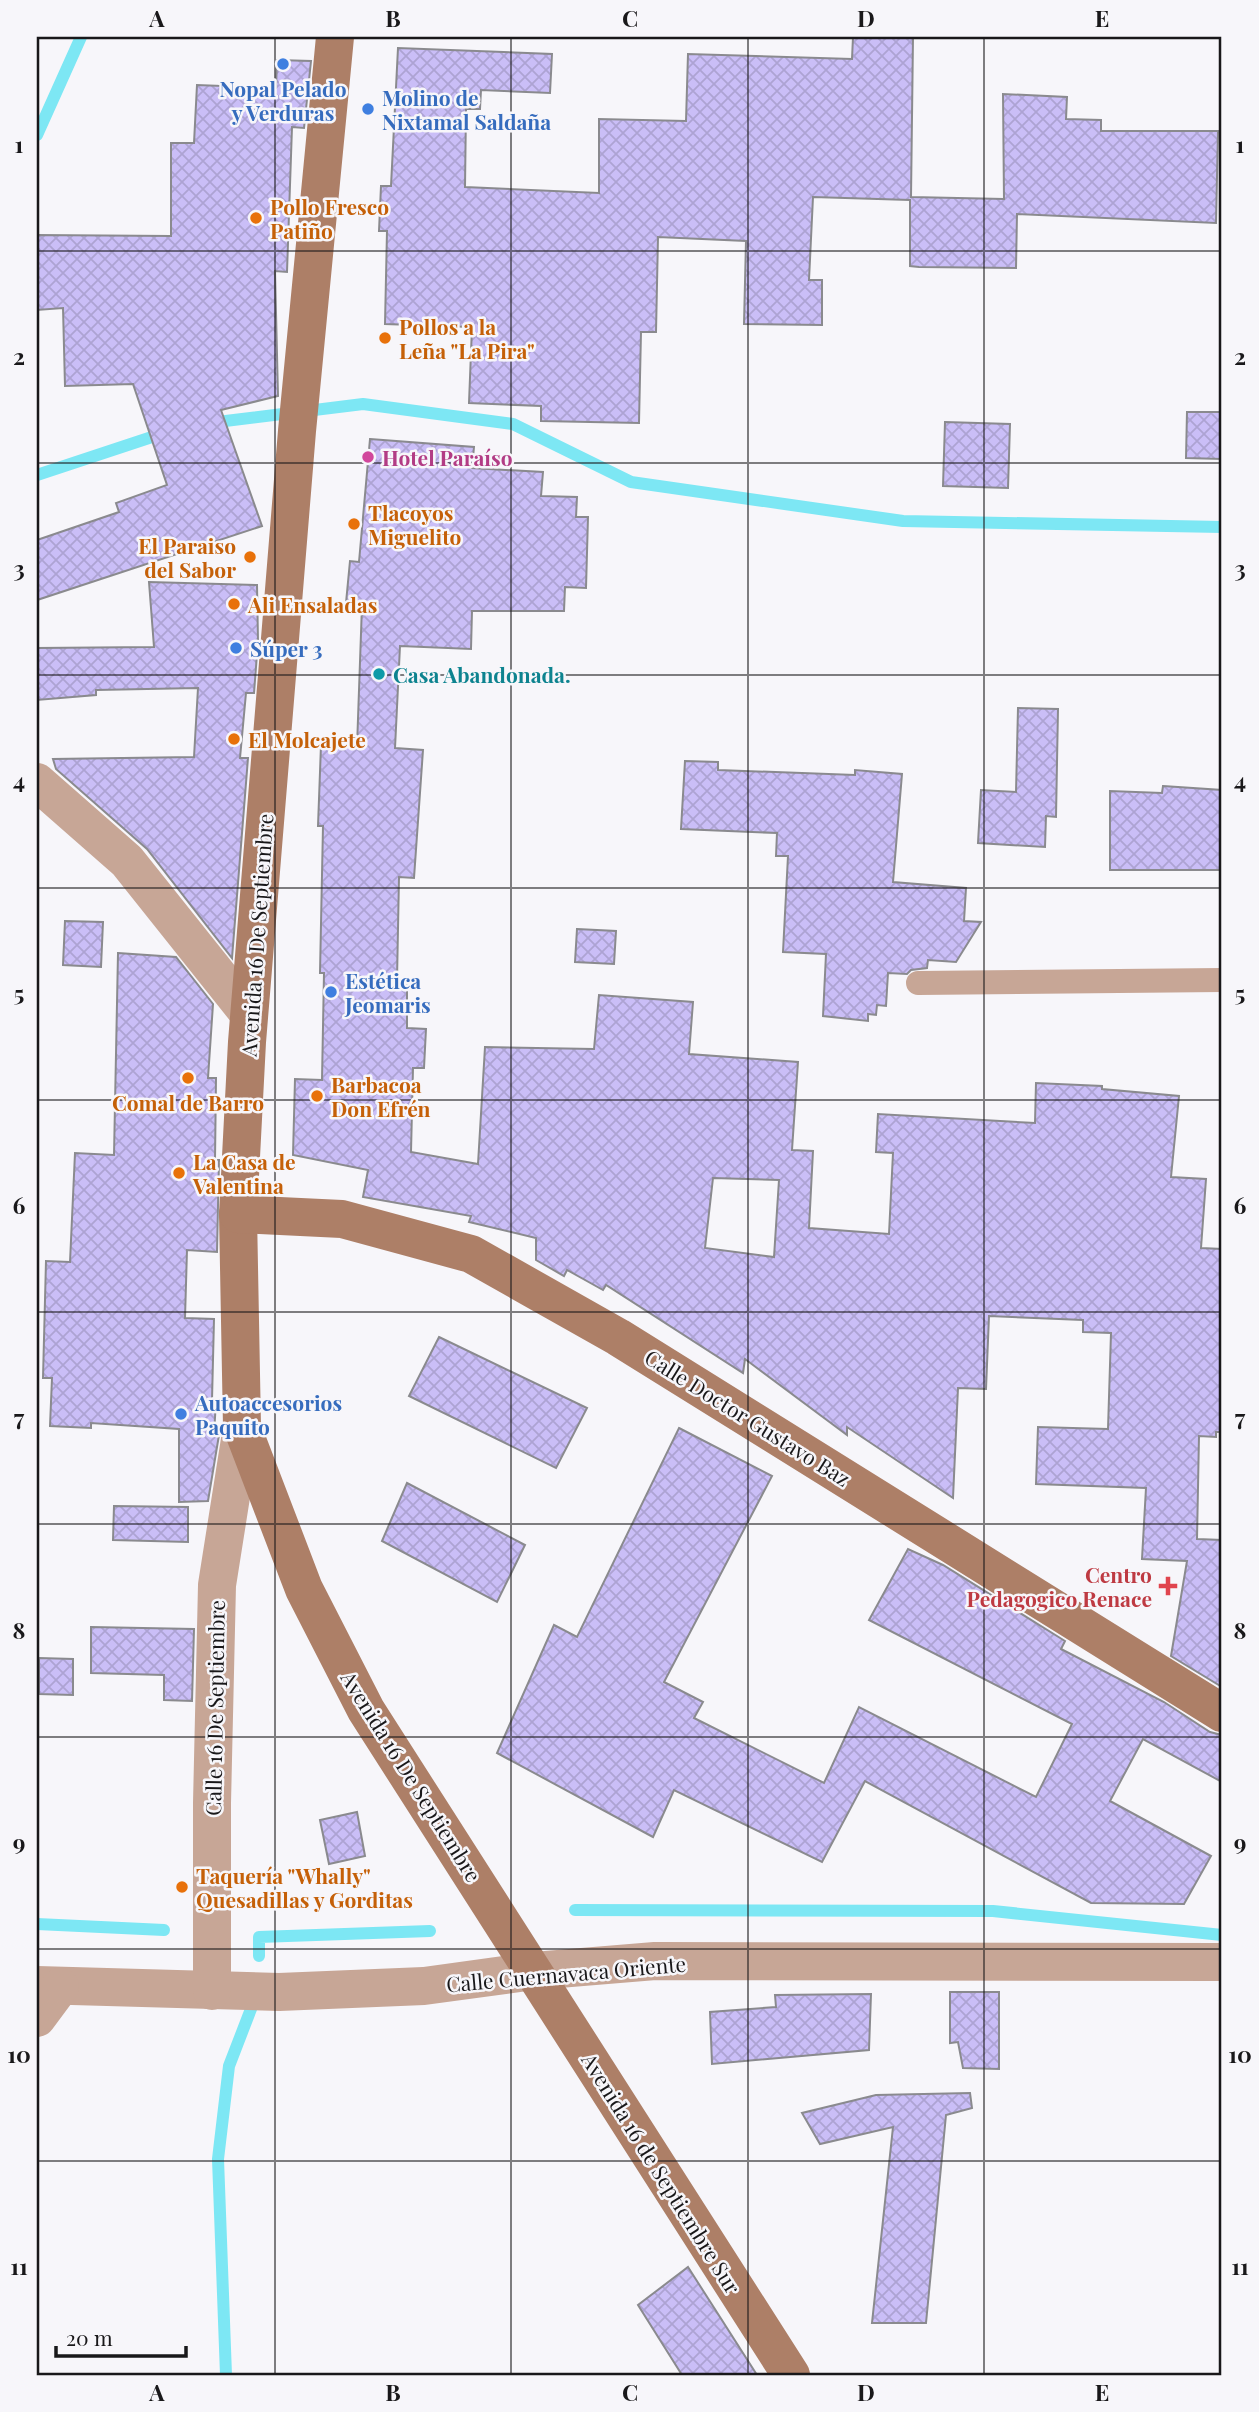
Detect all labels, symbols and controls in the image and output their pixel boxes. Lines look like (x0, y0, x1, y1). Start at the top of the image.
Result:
text: A (148, 2, 165, 33)
text: B (385, 2, 401, 33)
text: C (622, 2, 638, 33)
text: D (857, 2, 875, 33)
text: E (1095, 2, 1109, 33)
marker: Nopal Pelado y Verduras (275, 56, 291, 72)
place label: Nopal Pelado y Verduras (219, 74, 347, 126)
place label: Molino de Nixtamal Saldaña (382, 83, 551, 135)
marker: Molino de Nixtamal Saldaña (360, 101, 376, 117)
text: 1 (15, 128, 24, 159)
text: 1 (1236, 128, 1245, 159)
place label: Pollo Fresco Patiño (270, 192, 389, 244)
marker: Pollo Fresco Patiño (248, 210, 264, 226)
place label: Pollos a la Leña "La Pira" (399, 312, 535, 364)
marker: Pollos a la Leña "La Pira" (377, 330, 393, 346)
text: 2 (13, 340, 25, 371)
text: 2 (1234, 340, 1246, 371)
place label: Hotel Paraíso (382, 443, 513, 471)
marker: Hotel Paraíso (360, 449, 376, 465)
place label: Tlacoyos Miguelito (368, 498, 461, 550)
marker: Tlacoyos Miguelito (346, 516, 362, 532)
place label: El Paraiso del Sabor (138, 531, 236, 583)
marker: El Paraiso del Sabor (242, 549, 258, 565)
text: 3 (13, 552, 25, 583)
text: 3 (1234, 552, 1246, 583)
place label: Ali Ensaladas (247, 590, 377, 618)
marker: Ali Ensaladas (226, 596, 242, 612)
place label: Súper 3 (250, 634, 322, 662)
marker: Súper 3 (228, 640, 244, 656)
place label: Casa Abandonada. (393, 660, 571, 688)
marker: Casa Abandonada. (371, 666, 387, 682)
place label: El Molcajete (248, 725, 366, 753)
marker: El Molcajete (226, 731, 242, 747)
text: 4 (13, 764, 25, 795)
text: 4 (1234, 764, 1246, 795)
street label: Avenida 16 De Septiembre (233, 813, 278, 1058)
place label: Estética Jeomaris (344, 966, 431, 1018)
text: 5 (14, 977, 24, 1008)
text: 5 (1235, 977, 1245, 1008)
marker: Estética Jeomaris (323, 984, 339, 1000)
marker: Comal de Barro (180, 1070, 196, 1086)
place label: Barbacoa Don Efrén (331, 1070, 431, 1122)
place label: Comal de Barro (112, 1088, 264, 1116)
marker: Barbacoa Don Efrén (309, 1088, 325, 1104)
place label: La Casa de Valentina (192, 1147, 296, 1199)
marker: La Casa de Valentina (171, 1165, 187, 1181)
text: 6 (13, 1189, 26, 1220)
text: 6 (1234, 1189, 1247, 1220)
street label: Calle Doctor Gustavo Baz (640, 1342, 856, 1492)
place label: Autoaccesorios Paquito (194, 1388, 342, 1440)
text: 7 (14, 1401, 25, 1432)
text: 7 (1235, 1401, 1246, 1432)
marker: Autoaccesorios Paquito (173, 1406, 189, 1422)
place label: Centro Pedagogico Renace (967, 1560, 1152, 1612)
marker: Centro Pedagogico Renace (1158, 1576, 1178, 1596)
street label: Calle 16 De Septiembre (198, 1600, 230, 1816)
text: 8 (13, 1614, 25, 1645)
text: 8 (1234, 1614, 1246, 1645)
street label: Avenida 16 De Septiembre (335, 1664, 488, 1887)
text: 9 (13, 1826, 25, 1857)
text: 9 (1234, 1826, 1246, 1857)
place label: Taquería "Whally" Quesadillas y Gorditas (196, 1861, 413, 1913)
marker: Taquería "Whally" Quesadillas y Gorditas (174, 1879, 190, 1895)
street label: Calle Cuernavaca Oriente (445, 1949, 687, 1997)
text: 10 (7, 2038, 31, 2069)
text: 10 (1228, 2038, 1252, 2069)
street label: Avenida 16 de Septiembre Sur (576, 2047, 748, 2299)
text: 11 (10, 2250, 28, 2281)
text: 11 (1231, 2250, 1249, 2281)
scale bar (56, 2314, 186, 2358)
text: 20 m (66, 2323, 113, 2351)
text: A (148, 2376, 165, 2407)
text: B (385, 2376, 401, 2407)
text: C (622, 2376, 638, 2407)
text: D (857, 2376, 875, 2407)
text: E (1095, 2376, 1109, 2407)

